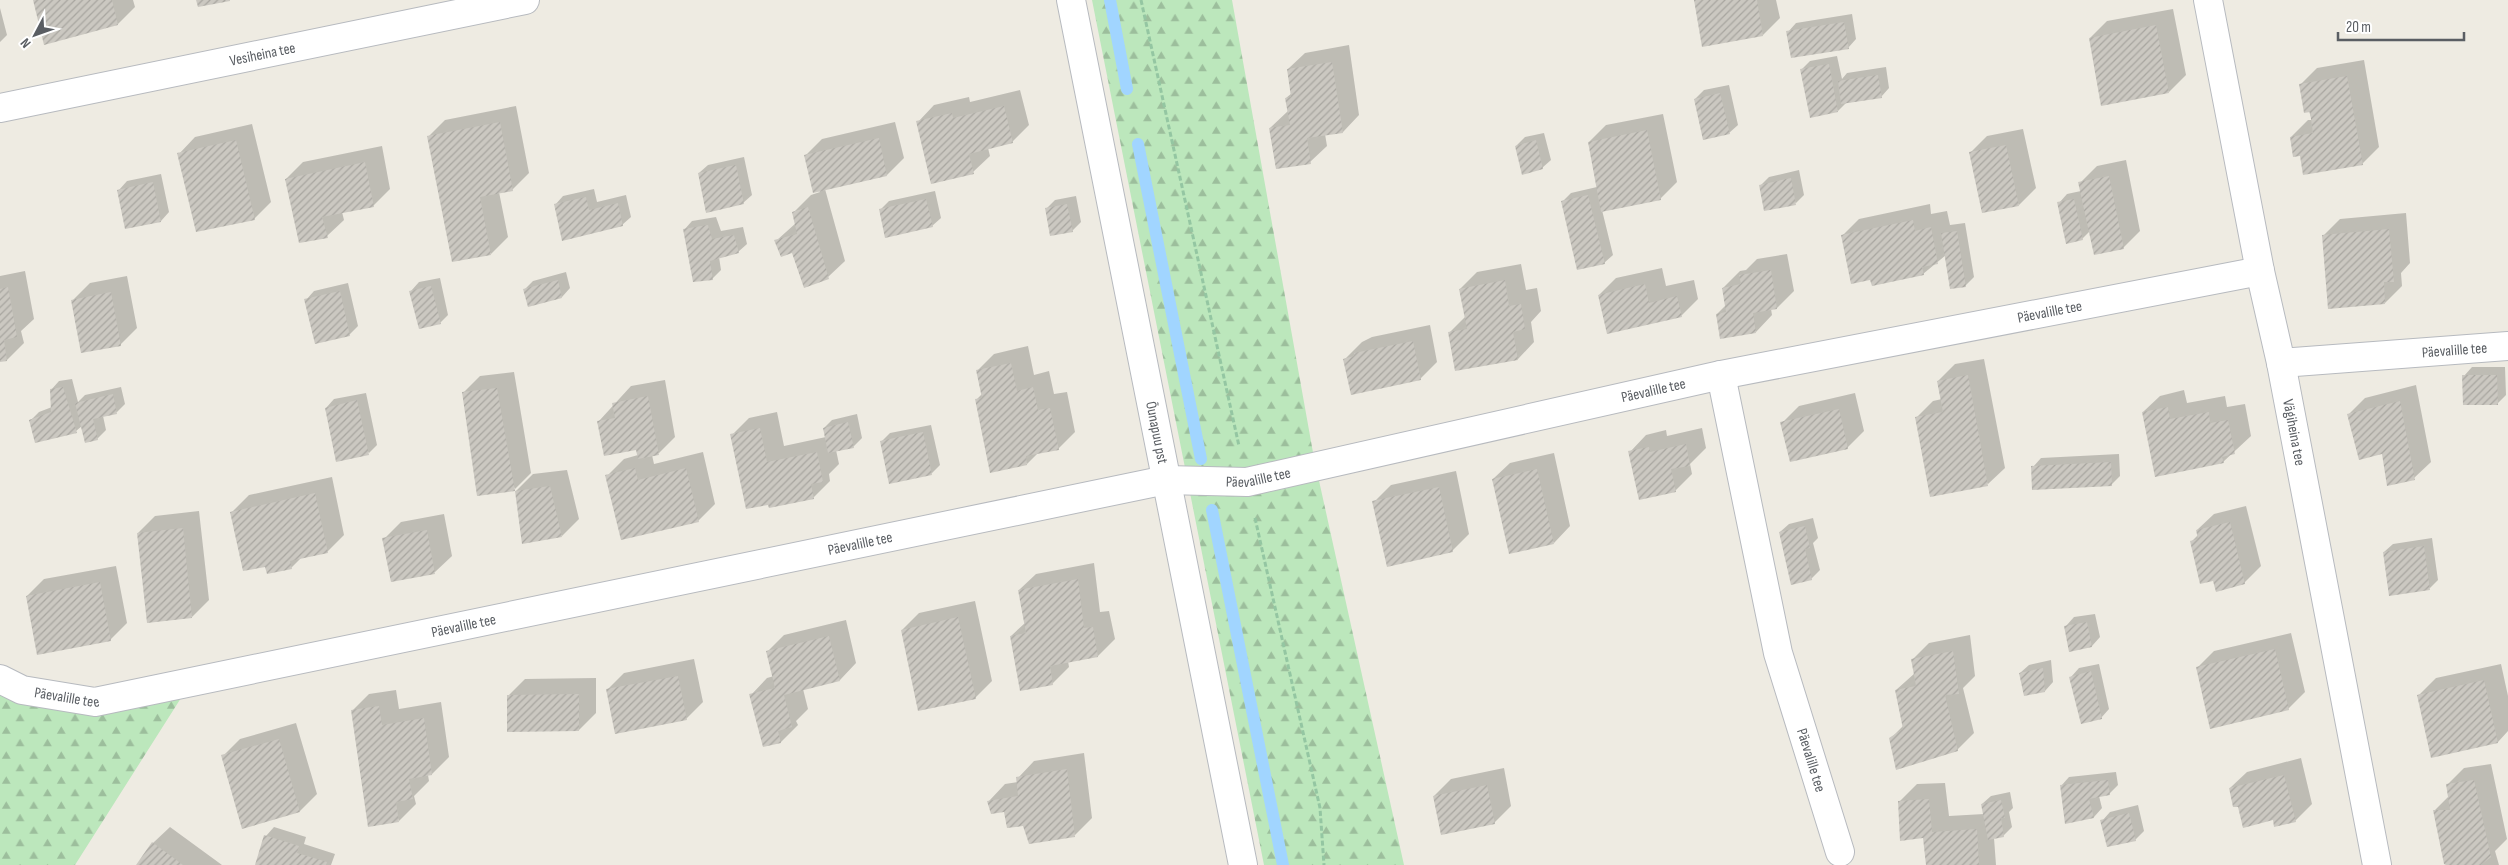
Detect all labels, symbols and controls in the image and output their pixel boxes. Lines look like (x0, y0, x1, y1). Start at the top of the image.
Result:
north arrow (10, 10, 60, 60)
scale bar (2338, 10, 2464, 42)
text: 20 m (2346, 18, 2371, 37)
text: N (17, 35, 34, 52)
street label: Vesiheina tee (228, 38, 297, 71)
street label: Päevalille tee (2016, 297, 2084, 328)
street label: Päevalille tee (2421, 339, 2488, 362)
street label: Päevalille tee (1619, 374, 1688, 407)
street label: Vägiheina tee (2278, 398, 2309, 467)
street label: Õunapuu pst (1141, 400, 1172, 466)
street label: Päevalille tee (1226, 463, 1293, 492)
street label: Päevalille tee (826, 528, 894, 560)
street label: Päevalille tee (430, 610, 498, 642)
street label: Päevalille tee (33, 683, 101, 712)
street label: Päevalille tee (1792, 726, 1830, 794)

